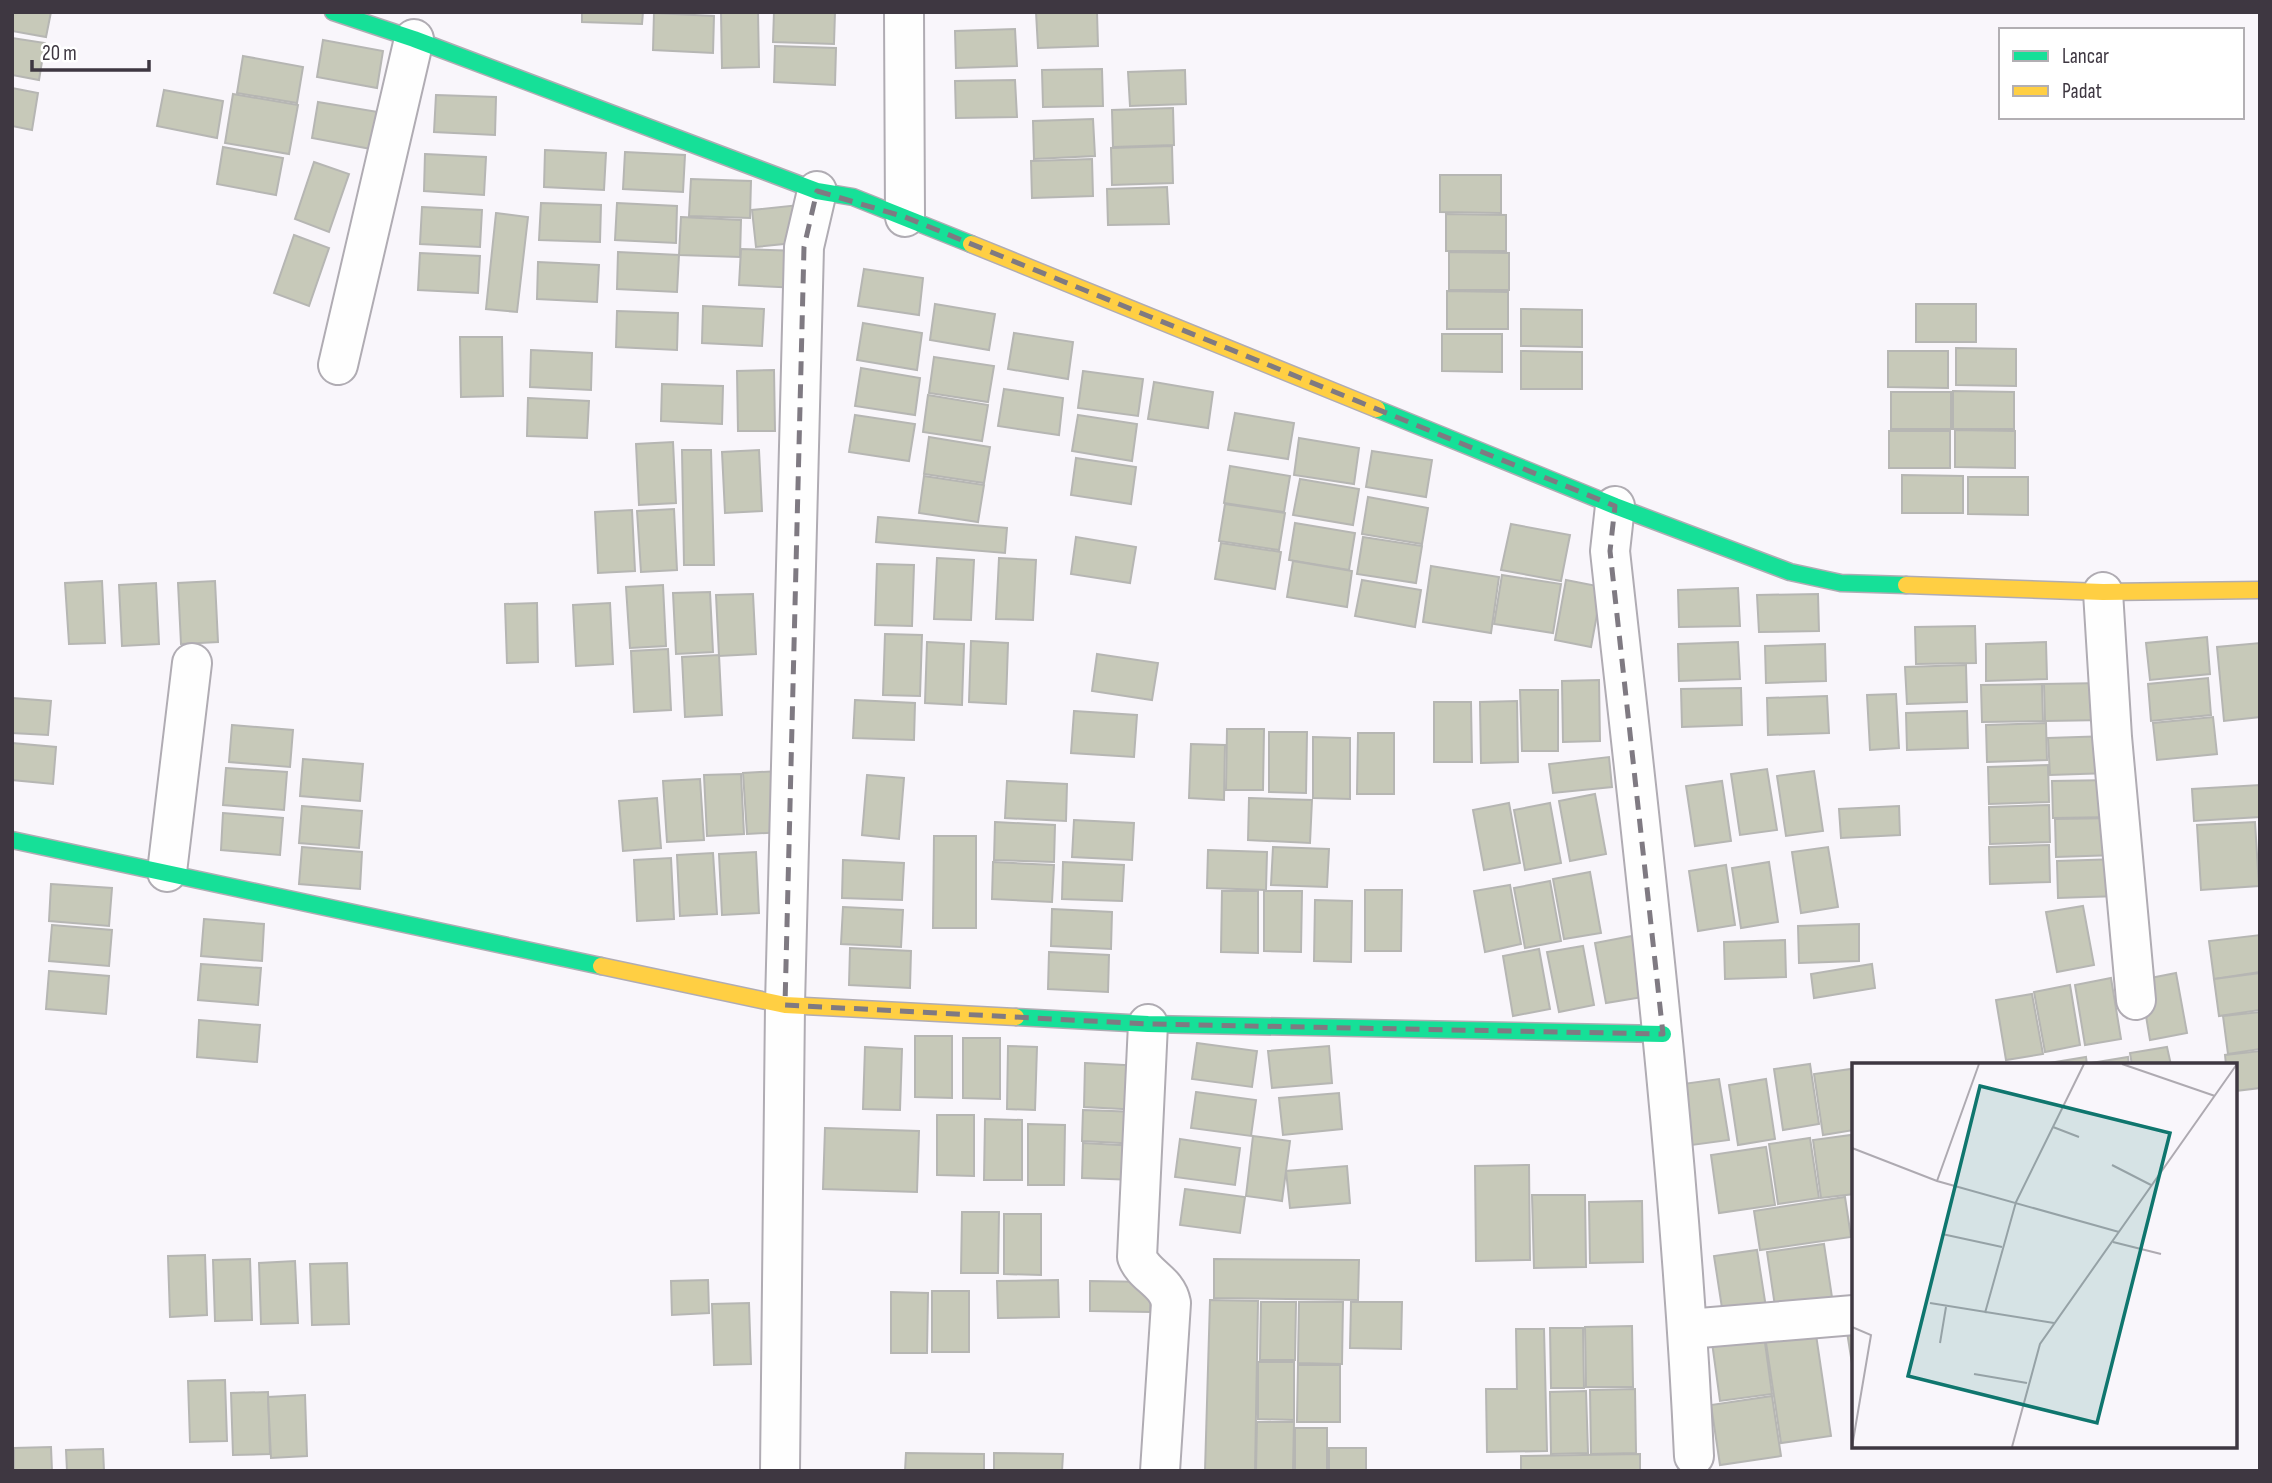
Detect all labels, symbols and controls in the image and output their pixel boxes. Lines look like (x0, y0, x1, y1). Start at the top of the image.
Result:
scale bar (32, 28, 149, 72)
legend (1999, 28, 2244, 119)
text: 20 m (42, 41, 77, 66)
text: Lancar (2062, 44, 2109, 69)
text: Padat (2062, 79, 2102, 104)
inset map (1852, 1063, 2237, 1448)

